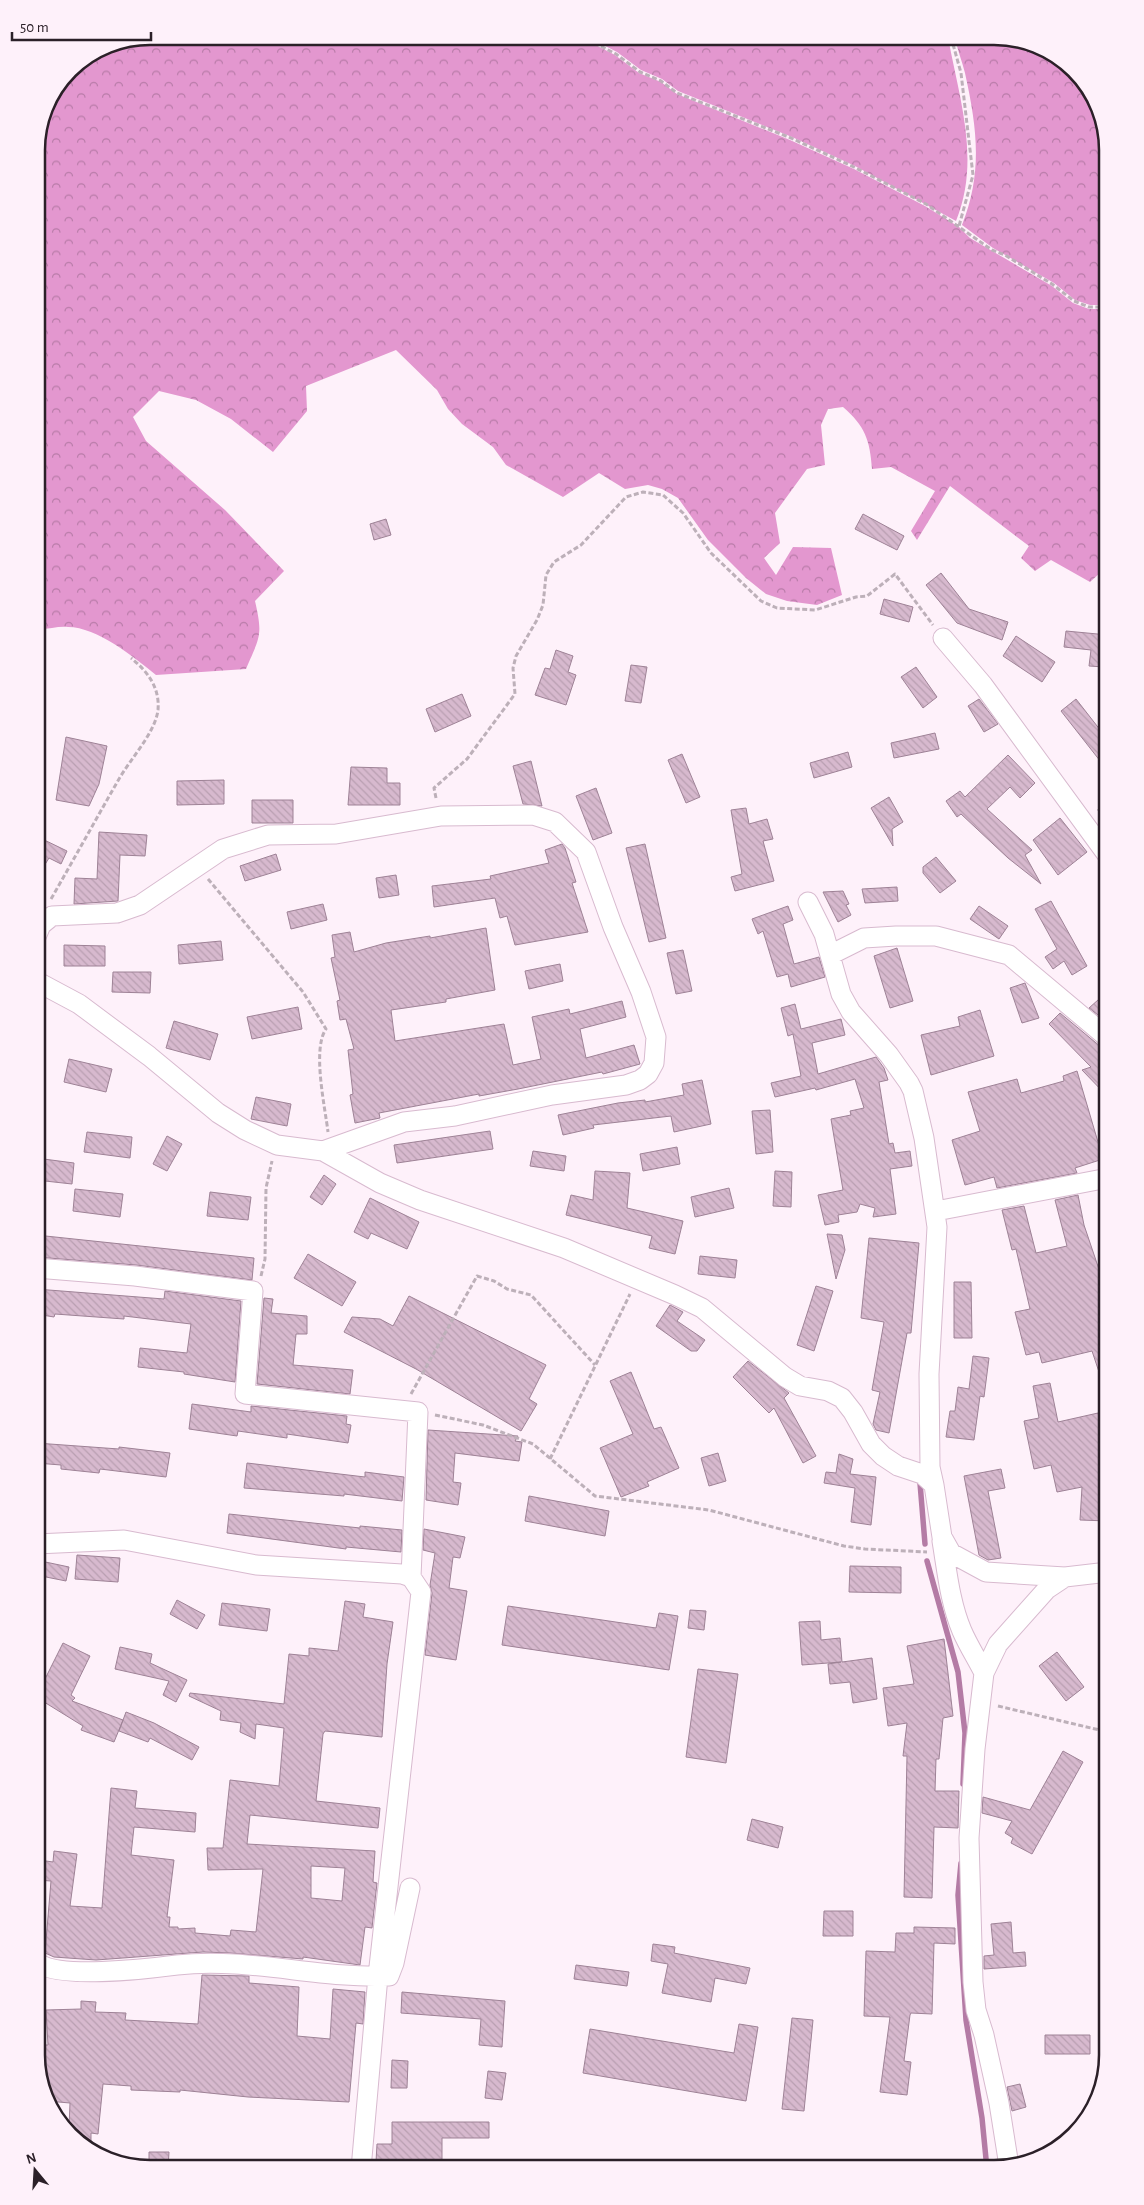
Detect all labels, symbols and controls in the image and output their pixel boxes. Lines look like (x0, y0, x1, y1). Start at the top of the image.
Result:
scale bar (12, 10, 151, 42)
text: 50 m (20, 20, 49, 35)
north arrow (10, 2145, 60, 2195)
text: N (24, 2150, 38, 2167)

